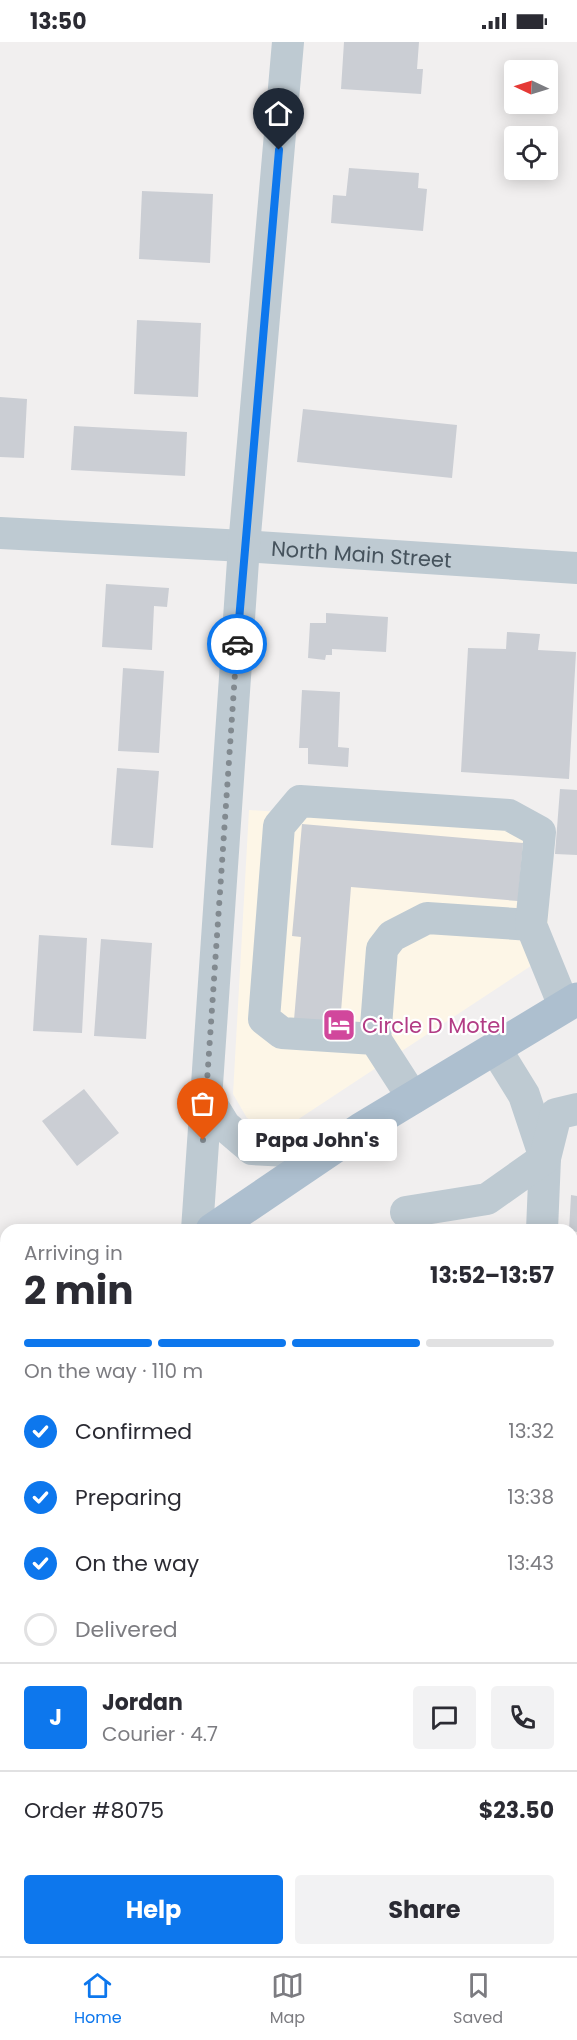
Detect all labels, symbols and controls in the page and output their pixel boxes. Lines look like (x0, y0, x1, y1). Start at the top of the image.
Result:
text: 13:50 (30, 6, 86, 37)
north arrow (504, 60, 558, 114)
map controls (504, 60, 558, 180)
pin (253, 88, 304, 150)
icon: home (262, 97, 295, 130)
button: locate (504, 126, 558, 180)
street label: North Main Street (270, 533, 453, 574)
courier (207, 614, 267, 674)
icon: car (221, 628, 254, 661)
hotel icon: Circle D Motel (321, 1007, 357, 1043)
place label: Circle D Motel (362, 1011, 506, 1040)
pin (177, 1078, 228, 1140)
icon: bag (186, 1087, 219, 1120)
callout: Papa John's (239, 1119, 398, 1161)
text: Papa John's (255, 1126, 380, 1154)
text: Arriving in (24, 1239, 123, 1267)
text: 13:52–13:57 (430, 1260, 554, 1291)
text: 2 min (24, 1263, 134, 1318)
text: On the way · 110 m (24, 1357, 203, 1385)
icon: check (24, 1415, 57, 1448)
text: Confirmed (75, 1416, 192, 1447)
text: 13:32 (508, 1417, 554, 1445)
icon: check (24, 1481, 57, 1514)
text: Preparing (75, 1482, 182, 1513)
text: 13:38 (507, 1483, 554, 1511)
icon: check (24, 1547, 57, 1580)
text: On the way (75, 1548, 199, 1579)
text: 13:43 (507, 1549, 554, 1577)
text: Delivered (75, 1614, 178, 1645)
button: chat (413, 1686, 476, 1749)
button: phone (491, 1686, 554, 1749)
text: Jordan (102, 1687, 183, 1718)
text: J (49, 1702, 62, 1733)
text: Courier · 4.7 (102, 1720, 218, 1748)
text: Order #8075 (24, 1795, 164, 1826)
text: $23.50 (479, 1795, 554, 1826)
button: Help (24, 1875, 283, 1944)
button: Share (295, 1875, 554, 1944)
tab: Home (74, 1969, 122, 2030)
tab: Map (270, 1969, 305, 2030)
tab: Saved (453, 1969, 503, 2030)

